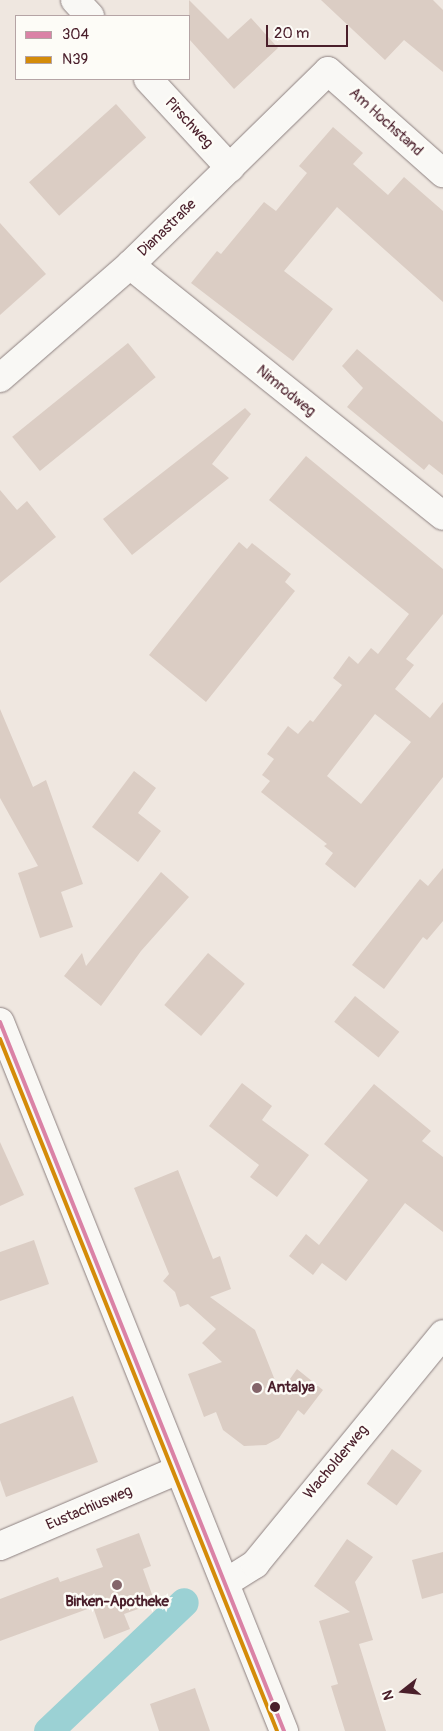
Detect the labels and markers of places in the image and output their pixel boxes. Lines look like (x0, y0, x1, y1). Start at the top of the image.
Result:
place label: Antalya (267, 1379, 315, 1397)
marker: Antalya (251, 1382, 263, 1394)
marker: Birken-Apotheke (111, 1579, 123, 1591)
place label: Birken-Apotheke (65, 1593, 169, 1611)
unlabelled marker (270, 1702, 280, 1712)

